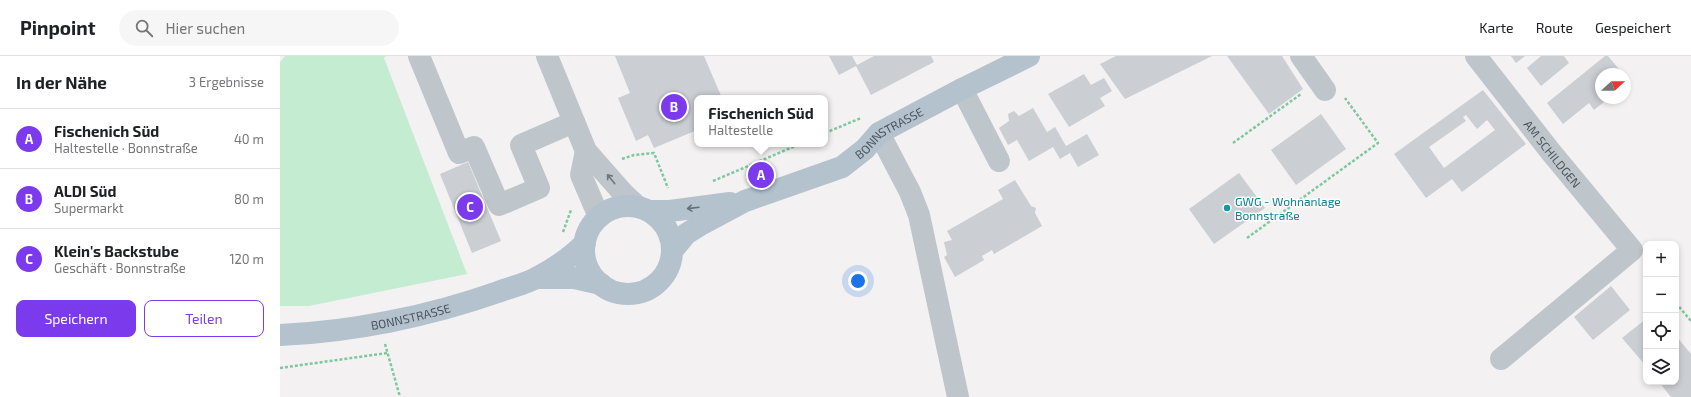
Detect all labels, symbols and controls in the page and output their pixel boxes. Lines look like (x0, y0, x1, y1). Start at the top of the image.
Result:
search box (119, 10, 399, 46)
text: Pinpoint (20, 16, 95, 39)
icon: search (133, 17, 155, 39)
text: Hier suchen (165, 19, 245, 37)
text: Karte (1479, 19, 1514, 36)
text: Route (1536, 19, 1573, 36)
text: Gespeichert (1595, 19, 1671, 36)
north arrow (1595, 68, 1631, 104)
text: In der Nähe (16, 72, 107, 92)
text: 3 Ergebnisse (189, 74, 264, 90)
pin: B (661, 92, 687, 122)
popup (694, 95, 828, 147)
text: Fischenich Süd (708, 104, 814, 122)
street label: BONNSTRASSE (852, 104, 926, 161)
street label: AM SCHILDGEN (1521, 117, 1584, 190)
text: Fischenich Süd (54, 122, 159, 140)
text: Haltestelle (708, 122, 773, 138)
text: A (25, 131, 33, 147)
text: 40 m (234, 131, 264, 147)
text: Haltestelle · Bonnstraße (54, 140, 198, 156)
pin: A (748, 160, 774, 190)
one-way arrow (607, 174, 616, 184)
text: ALDI Süd (54, 182, 116, 200)
text: B (25, 191, 33, 207)
text: 80 m (234, 191, 264, 207)
pin: C (457, 192, 483, 222)
place label: GWG - Wohnanlage Bonnstraße (1235, 194, 1341, 222)
text: Supermarkt (54, 200, 124, 216)
marker: GWG - Wohnanlage Bonnstraße (1222, 203, 1232, 213)
one-way arrow (687, 204, 700, 212)
map controls (1643, 241, 1679, 385)
button: + (1643, 241, 1679, 277)
text: Klein's Backstube (54, 242, 179, 260)
text: C (25, 251, 33, 267)
text: 120 m (229, 251, 264, 267)
text: Geschäft · Bonnstraße (54, 260, 186, 276)
your location (848, 271, 868, 291)
button: − (1643, 277, 1679, 313)
button: Speichern (16, 300, 136, 337)
button: Teilen (144, 300, 264, 337)
street label: BONNSTRASSE (370, 300, 452, 332)
button: locate (1643, 313, 1679, 349)
button: layers (1643, 349, 1679, 385)

